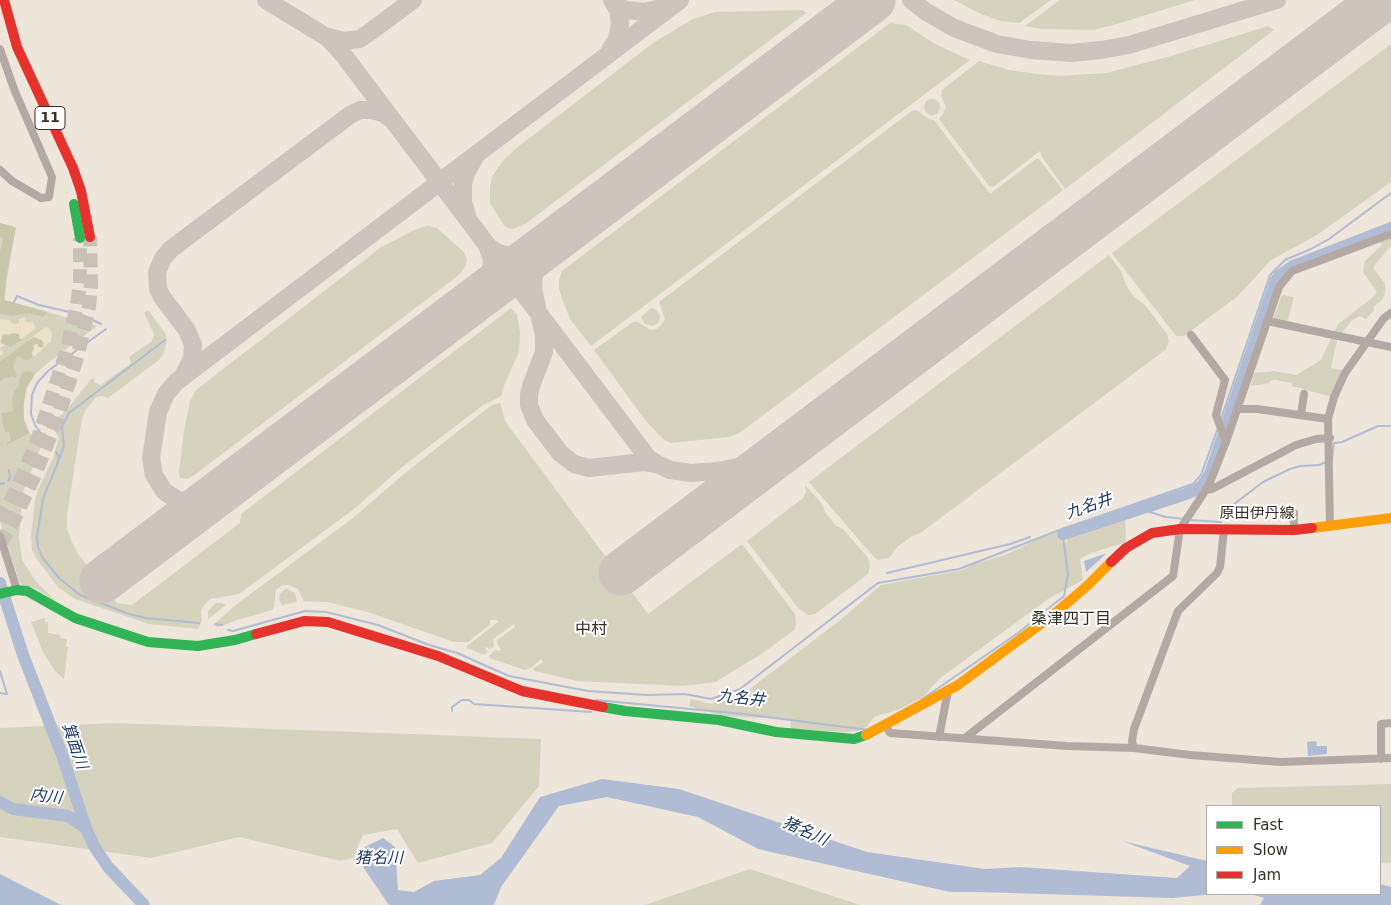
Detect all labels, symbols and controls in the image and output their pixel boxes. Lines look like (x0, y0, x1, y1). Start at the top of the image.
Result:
road number: 11 (35, 106, 65, 130)
water label: 九名井 (1063, 490, 1115, 524)
street label: 原田伊丹線 (1220, 505, 1294, 523)
district label: 桑津四丁目 (1031, 610, 1111, 630)
district label: 中村 (575, 620, 607, 640)
water label: 九名井 (716, 687, 766, 711)
water label: 箕面川 (57, 720, 91, 772)
water label: 内川 (29, 786, 63, 808)
legend (1206, 805, 1381, 895)
water label: 猪名川 (779, 813, 831, 851)
text: Fast (1253, 816, 1283, 834)
text: Slow (1253, 841, 1288, 859)
water label: 猪名川 (355, 849, 403, 869)
text: Jam (1253, 866, 1281, 884)

